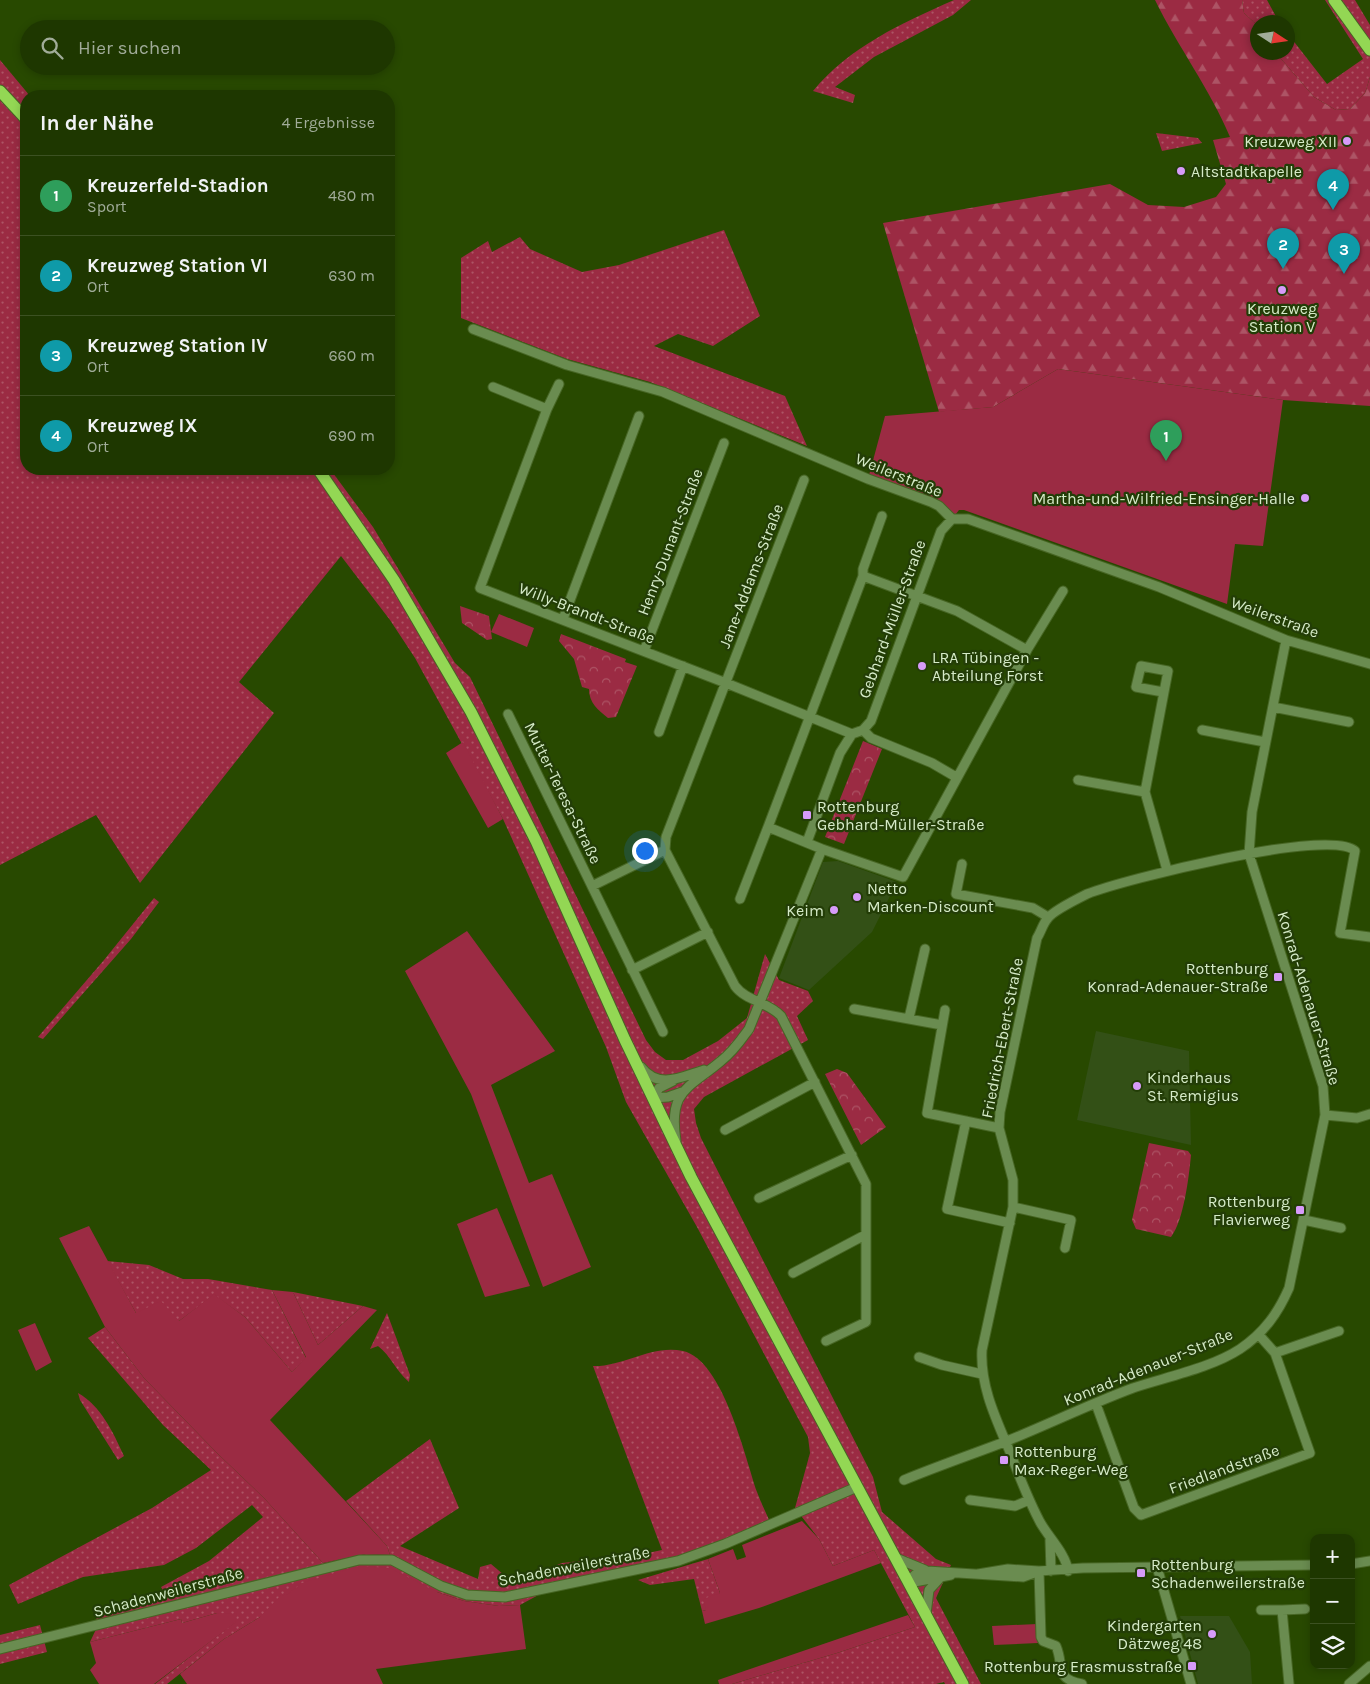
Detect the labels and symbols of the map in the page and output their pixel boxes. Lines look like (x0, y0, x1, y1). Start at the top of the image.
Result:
north arrow (1250, 15, 1295, 60)
place label: Kreuzweg XII (1244, 132, 1337, 151)
marker: Kreuzweg XII (1341, 135, 1353, 147)
place label: Altstadtkapelle (1191, 162, 1302, 181)
marker: Altstadtkapelle (1175, 165, 1187, 177)
pin: 4 (1317, 169, 1349, 210)
pin: 2 (1267, 228, 1299, 269)
pin: 3 (1328, 233, 1360, 274)
marker: Kreuzweg Station V (1276, 284, 1288, 296)
place label: Kreuzweg Station V (1247, 299, 1317, 336)
pin: 1 (1150, 420, 1182, 461)
street label: Weilerstraße (853, 449, 945, 501)
street label: Henry-Dunant-Straße (633, 466, 707, 618)
place label: Martha-und-Wilfried-Ensinger-Halle (1033, 489, 1295, 508)
marker: Martha-und-Wilfried-Ensinger-Halle (1299, 492, 1311, 504)
street label: Jane-Addams-Straße (715, 501, 787, 651)
street label: Gebhard-Müller-Straße (854, 537, 930, 701)
street label: Willy-Brandt-Straße (516, 578, 658, 648)
street label: Weilerstraße (1228, 592, 1322, 642)
place label: LRA Tübingen - Abteilung Forst (932, 648, 1043, 685)
marker: LRA Tübingen - Abteilung Forst (916, 660, 928, 672)
street label: Mutter-Teresa-Straße (520, 719, 606, 867)
place label: Rottenburg Gebhard-Müller-Straße (817, 797, 984, 834)
marker: Rottenburg Gebhard-Müller-Straße (801, 809, 813, 821)
your location (632, 838, 658, 864)
place label: Netto Marken-Discount (867, 879, 994, 916)
marker: Netto Marken-Discount (851, 891, 863, 903)
place label: Keim (786, 901, 824, 920)
marker: Keim (828, 904, 840, 916)
street label: Konrad-Adenauer-Straße (1274, 909, 1344, 1087)
street label: Friedrich-Ebert-Straße (977, 956, 1027, 1120)
place label: Rottenburg Konrad-Adenauer-Straße (1087, 959, 1268, 996)
marker: Rottenburg Konrad-Adenauer-Straße (1272, 971, 1284, 983)
place label: Kinderhaus St. Remigius (1147, 1068, 1239, 1105)
marker: Kinderhaus St. Remigius (1131, 1080, 1143, 1092)
place label: Rottenburg Flavierweg (1208, 1192, 1290, 1229)
marker: Rottenburg Flavierweg (1294, 1204, 1306, 1216)
street label: Konrad-Adenauer-Straße (1061, 1324, 1235, 1410)
street label: Friedlandstraße (1166, 1440, 1282, 1498)
place label: Rottenburg Max-Reger-Weg (1014, 1442, 1128, 1479)
marker: Rottenburg Max-Reger-Weg (998, 1454, 1010, 1466)
street label: Schadenweilerstraße (497, 1542, 651, 1590)
place label: Rottenburg Schadenweilerstraße (1151, 1555, 1305, 1592)
street label: Schadenweilerstraße (91, 1563, 245, 1621)
marker: Rottenburg Schadenweilerstraße (1135, 1567, 1147, 1579)
place label: Kindergarten Dätzweg 48 (1107, 1616, 1202, 1653)
marker: Kindergarten Dätzweg 48 (1206, 1628, 1218, 1640)
place label: Rottenburg Erasmusstraße (984, 1657, 1182, 1676)
marker: Rottenburg Erasmusstraße (1186, 1660, 1198, 1672)

